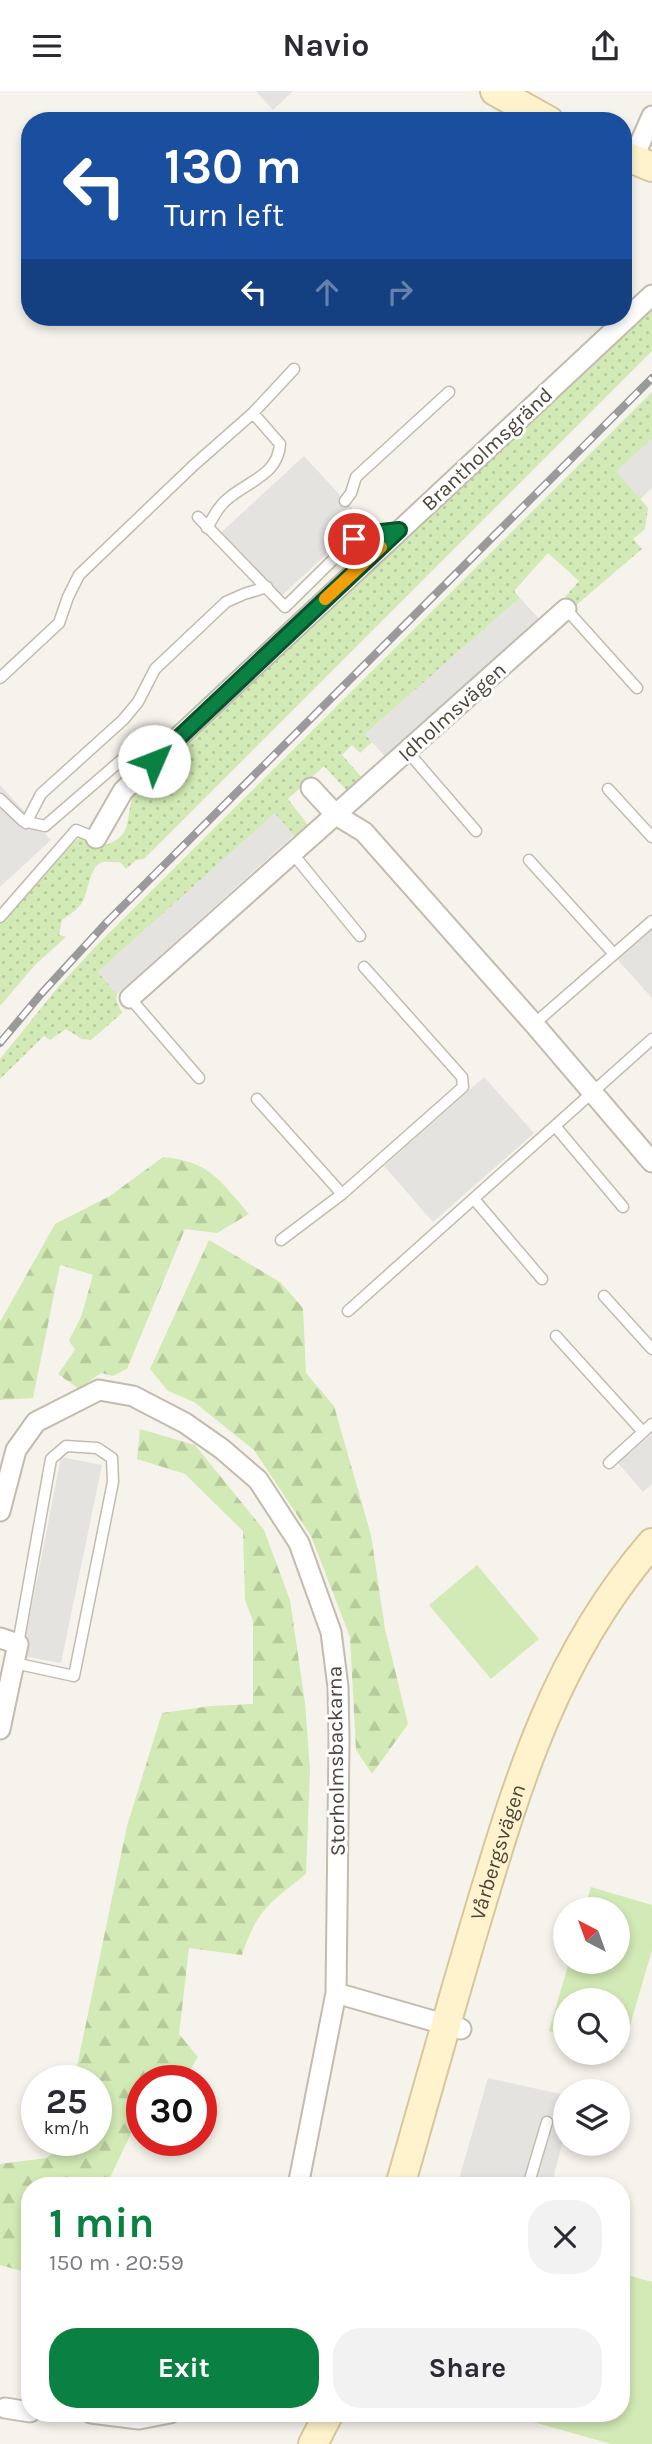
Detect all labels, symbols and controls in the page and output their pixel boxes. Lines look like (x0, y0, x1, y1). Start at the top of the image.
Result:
icon: menu (28, 27, 66, 65)
text: Navio (283, 27, 369, 64)
icon: share (586, 27, 624, 65)
text: 130 m (164, 138, 302, 195)
icon: left (49, 140, 140, 231)
text: Turn left (164, 197, 284, 234)
icon: left (235, 273, 273, 311)
icon: ahead (308, 273, 346, 311)
icon: right (381, 273, 419, 311)
street label: Brantholmsgränd (417, 382, 557, 516)
pin (324, 509, 384, 569)
icon: arrive (335, 520, 373, 558)
street label: Idholmsvägen (393, 657, 511, 767)
position arrow (117, 724, 191, 798)
street label: Storholmsbackarna (322, 1666, 350, 1856)
street label: Vårbergsvägen (465, 1781, 530, 1923)
north arrow (553, 1897, 630, 1974)
map controls (553, 1897, 630, 2156)
button: search (553, 1988, 630, 2065)
speed limit sign: 30 (126, 2065, 217, 2156)
button: layers (553, 2079, 630, 2156)
text: 25 (46, 2081, 87, 2122)
text: km/h (44, 2117, 89, 2139)
text: 1 min (49, 2198, 154, 2248)
button: close (528, 2200, 602, 2274)
text: 150 m · 20:59 (49, 2249, 184, 2276)
button: Exit (49, 2328, 319, 2408)
button: Share (333, 2328, 602, 2408)

